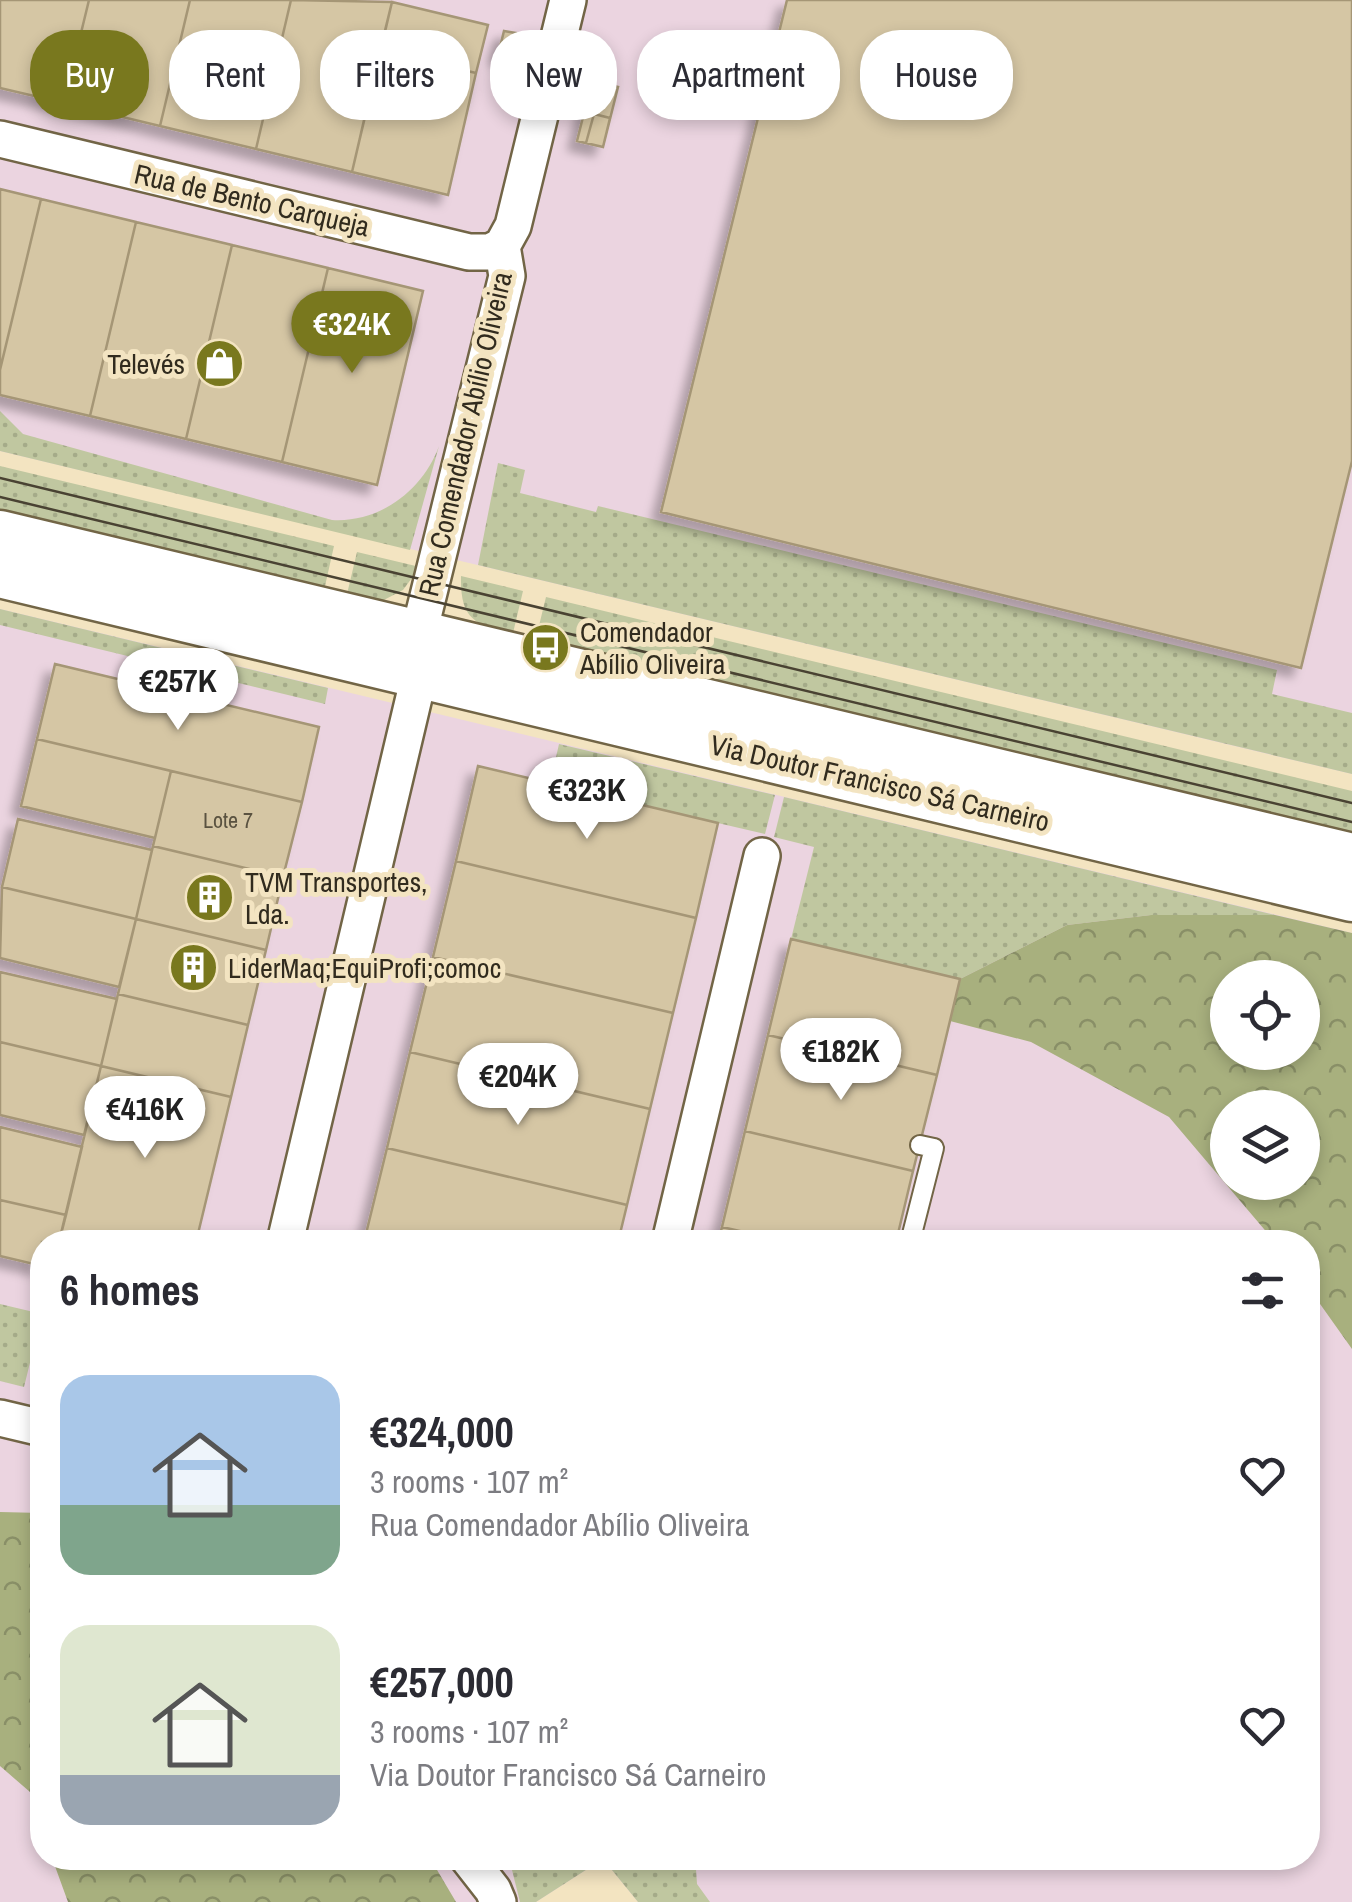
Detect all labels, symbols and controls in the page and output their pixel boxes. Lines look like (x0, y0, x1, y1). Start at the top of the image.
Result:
chip: Buy (30, 30, 149, 120)
chip: Rent (169, 30, 300, 120)
chip: Filters (320, 30, 470, 120)
chip: New (490, 30, 617, 120)
chip: Apartment (637, 30, 840, 120)
chip: House (860, 30, 1013, 120)
street label: Rua de Bento Carqueja (131, 154, 373, 246)
street label: Rua Comendador Abílio Oliveira (409, 268, 521, 600)
pin: €324K (282, 291, 422, 376)
text: €324K (313, 302, 391, 345)
shop icon: Televés (194, 338, 246, 390)
place label: Televés (107, 345, 185, 383)
place label: Comendador Abílio Oliveira (579, 613, 726, 683)
bus stop icon: Comendador Abílio Oliveira (519, 622, 571, 674)
pin: €257K (108, 648, 248, 733)
text: €257K (139, 659, 217, 702)
street label: Via Doutor Francisco Sá Carneiro (707, 725, 1053, 841)
pin: €323K (517, 757, 657, 842)
text: €323K (548, 768, 626, 811)
house number: Lote 7 (203, 805, 253, 835)
place label: TVM Transportes, Lda. (245, 863, 428, 933)
building icon: TVM Transportes, Lda. (184, 872, 236, 924)
building icon: LiderMaq;EquiProfi;comoc (167, 942, 219, 994)
place label: LiderMaq;EquiProfi;comoc (228, 949, 501, 987)
map controls (1210, 960, 1320, 1200)
button: locate (1210, 960, 1320, 1070)
pin: €182K (771, 1018, 911, 1103)
text: €182K (802, 1029, 880, 1072)
pin: €204K (448, 1043, 588, 1128)
text: €204K (479, 1054, 557, 1097)
pin: €416K (75, 1076, 215, 1161)
text: €416K (106, 1087, 184, 1130)
button: layers (1210, 1090, 1320, 1200)
text: 6 homes (60, 1262, 200, 1318)
icon: filters (1235, 1263, 1290, 1318)
text: €324,000 (370, 1404, 514, 1460)
icon: home (140, 1415, 260, 1535)
icon: heart (1235, 1448, 1290, 1503)
text: 3 rooms · 107 m² (370, 1460, 568, 1503)
text: Rua Comendador Abílio Oliveira (370, 1503, 749, 1546)
text: €257,000 (370, 1654, 514, 1710)
icon: home (140, 1665, 260, 1785)
icon: heart (1235, 1698, 1290, 1753)
text: 3 rooms · 107 m² (370, 1710, 568, 1753)
text: Via Doutor Francisco Sá Carneiro (370, 1753, 766, 1796)

